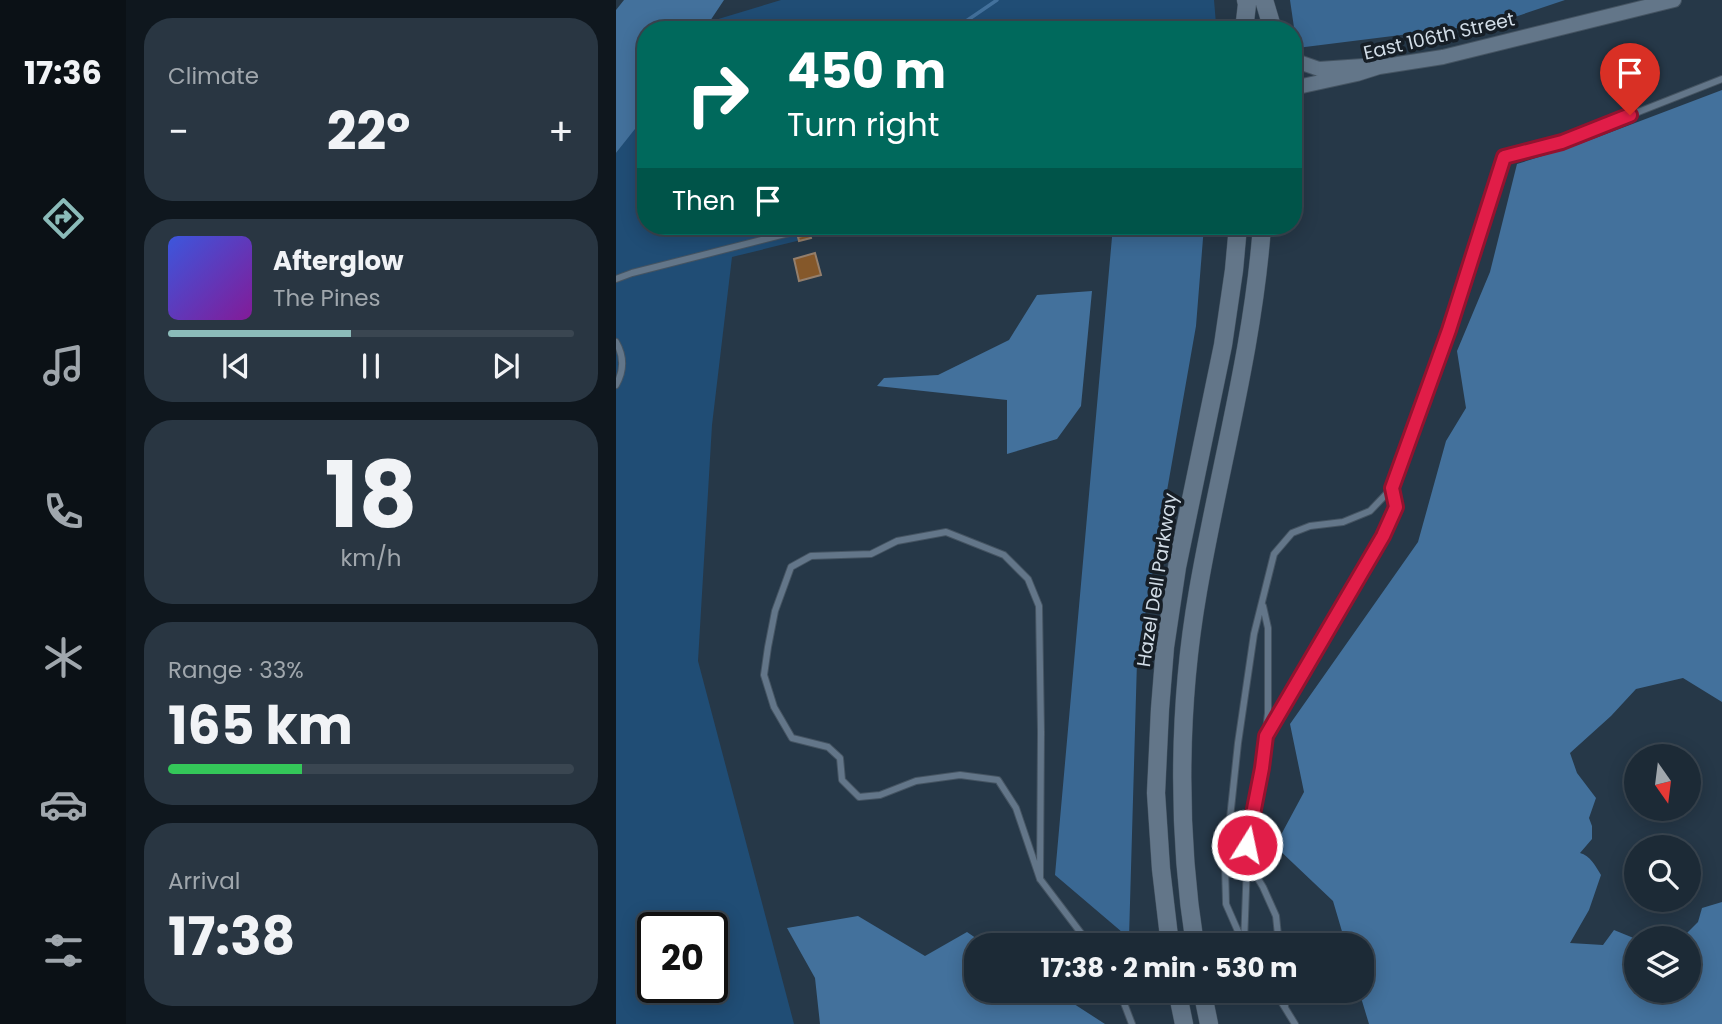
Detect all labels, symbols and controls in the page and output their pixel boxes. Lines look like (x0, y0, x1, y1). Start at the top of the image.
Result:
street label: East 106th Street (1361, 5, 1517, 67)
text: 450 m (787, 37, 946, 105)
pin (1600, 43, 1660, 115)
icon: right (672, 49, 763, 140)
text: 17:36 (24, 50, 102, 95)
icon: arrive (1611, 54, 1649, 92)
text: Climate (168, 60, 259, 92)
text: 22° (327, 95, 410, 168)
text: Turn right (787, 102, 939, 147)
text: − (168, 105, 189, 158)
text: + (548, 105, 574, 158)
icon: arrive (749, 182, 787, 220)
text: Then (672, 183, 735, 219)
icon: directions (39, 194, 88, 243)
text: Afterglow (273, 243, 404, 279)
text: The Pines (273, 282, 381, 314)
icon: music (39, 341, 88, 390)
icon: previous (217, 347, 255, 385)
icon: pause (352, 347, 390, 385)
icon: next (487, 347, 525, 385)
text: 18 (324, 431, 418, 559)
icon: phone (39, 487, 88, 536)
street label: Hazel Dell Parkway (1130, 491, 1184, 669)
text: km/h (340, 542, 402, 574)
icon: climate (39, 633, 88, 682)
text: Range · 33% (168, 654, 304, 686)
text: 165 km (168, 689, 353, 762)
north arrow (1624, 744, 1701, 821)
map controls (1624, 744, 1701, 1003)
icon: car (39, 780, 88, 829)
position arrow (1210, 808, 1284, 882)
button: search (1624, 835, 1701, 912)
text: Arrival (168, 865, 240, 897)
text: 17:38 (168, 900, 295, 973)
speed limit sign: 20 (637, 912, 728, 1003)
icon: filters (39, 926, 88, 975)
button: layers (1624, 926, 1701, 1003)
text: 17:38 · 2 min · 530 m (1041, 950, 1297, 986)

